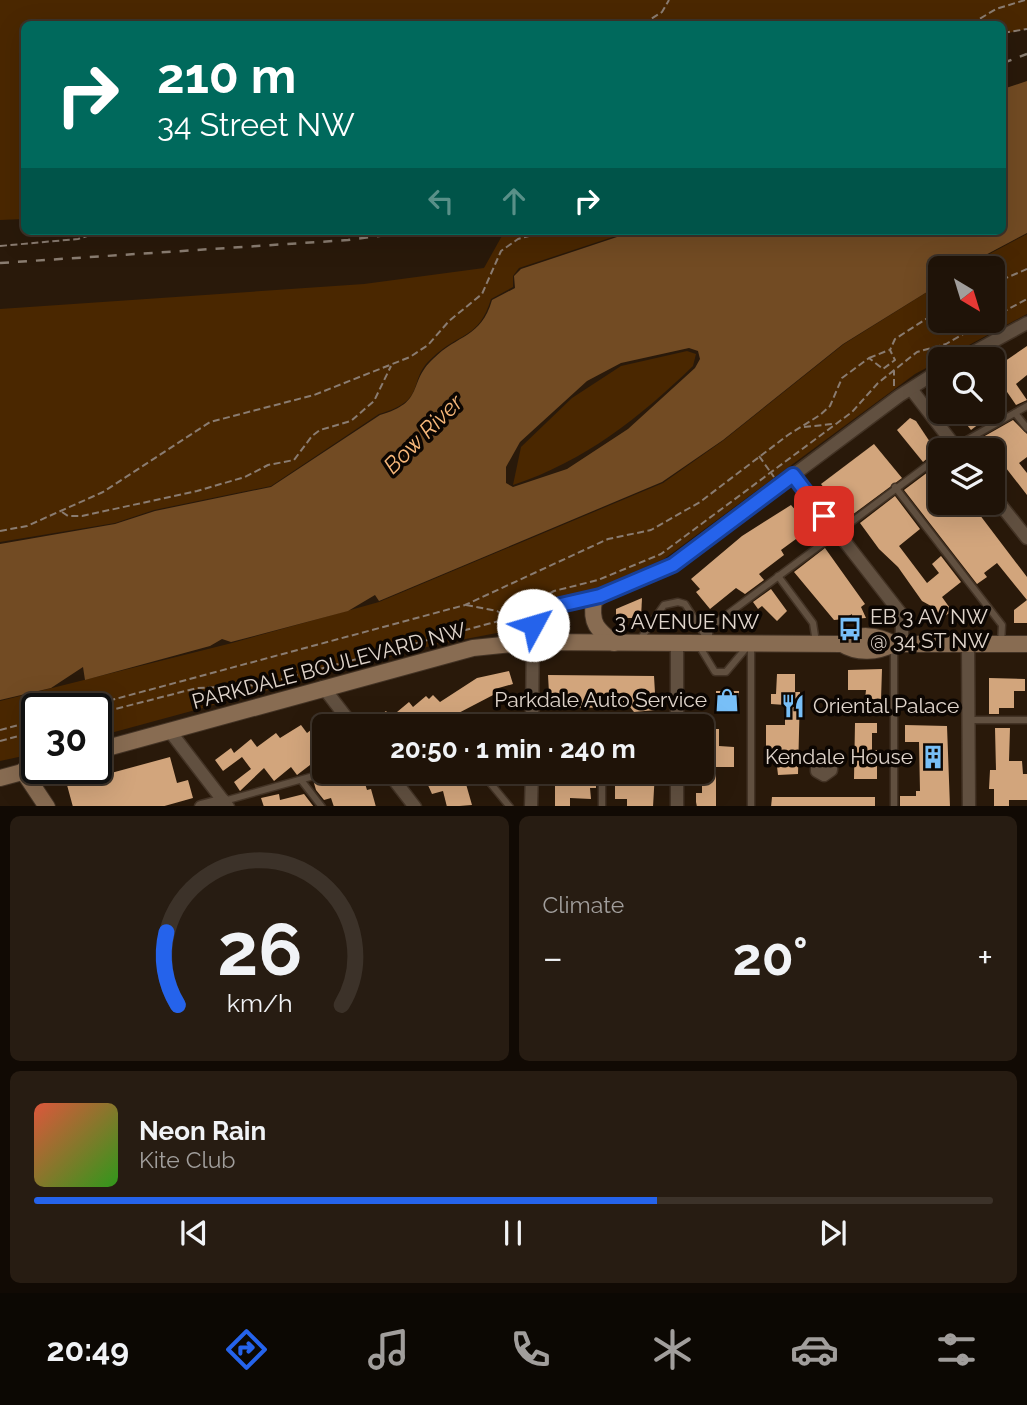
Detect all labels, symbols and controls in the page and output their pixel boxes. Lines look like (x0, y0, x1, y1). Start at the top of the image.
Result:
text: 210 m (157, 47, 296, 104)
icon: right (42, 49, 133, 140)
text: 34 Street NW (157, 106, 355, 143)
icon: left (422, 182, 460, 220)
icon: ahead (495, 182, 533, 220)
icon: right (568, 182, 606, 220)
north arrow (928, 256, 1004, 332)
map controls (928, 256, 1005, 515)
button: search (928, 347, 1005, 424)
water label: Bow River (378, 388, 469, 479)
button: layers (928, 438, 1005, 515)
pin (794, 486, 854, 546)
icon: arrive (805, 497, 843, 535)
position arrow (496, 588, 570, 662)
place label: EB 3 AV NW @ 34 ST NW (870, 604, 989, 653)
street label: 3 AVENUE NW (615, 609, 759, 634)
bus stop icon: EB 3 AV NW @ 34 ST NW (836, 615, 864, 643)
street label: PARKDALE BOULEVARD NW (189, 617, 469, 714)
shop icon: Parkdale Auto Service (713, 686, 741, 714)
place label: Parkdale Auto Service (494, 687, 707, 712)
restaurant icon: Oriental Palace (779, 692, 807, 720)
speed limit sign: 30 (21, 693, 112, 784)
place label: Oriental Palace (813, 693, 959, 718)
text: 20:50 · 1 min · 240 m (390, 734, 636, 764)
building icon: Kendale House (919, 743, 947, 771)
place label: Kendale House (765, 744, 913, 769)
text: Climate (543, 891, 624, 918)
text: 26 (217, 907, 302, 992)
text: 20° (732, 926, 808, 987)
text: − (543, 935, 563, 980)
text: + (977, 935, 993, 980)
text: km/h (226, 987, 292, 1017)
text: Neon Rain (139, 1116, 266, 1146)
text: Kite Club (139, 1146, 236, 1173)
icon: previous (175, 1214, 213, 1252)
icon: pause (494, 1214, 532, 1252)
icon: next (814, 1214, 852, 1252)
icon: directions (222, 1325, 271, 1374)
icon: music (364, 1325, 413, 1374)
icon: phone (506, 1325, 555, 1374)
icon: climate (648, 1325, 697, 1374)
icon: car (790, 1325, 839, 1374)
icon: filters (932, 1325, 981, 1374)
text: 20:49 (46, 1331, 129, 1368)

